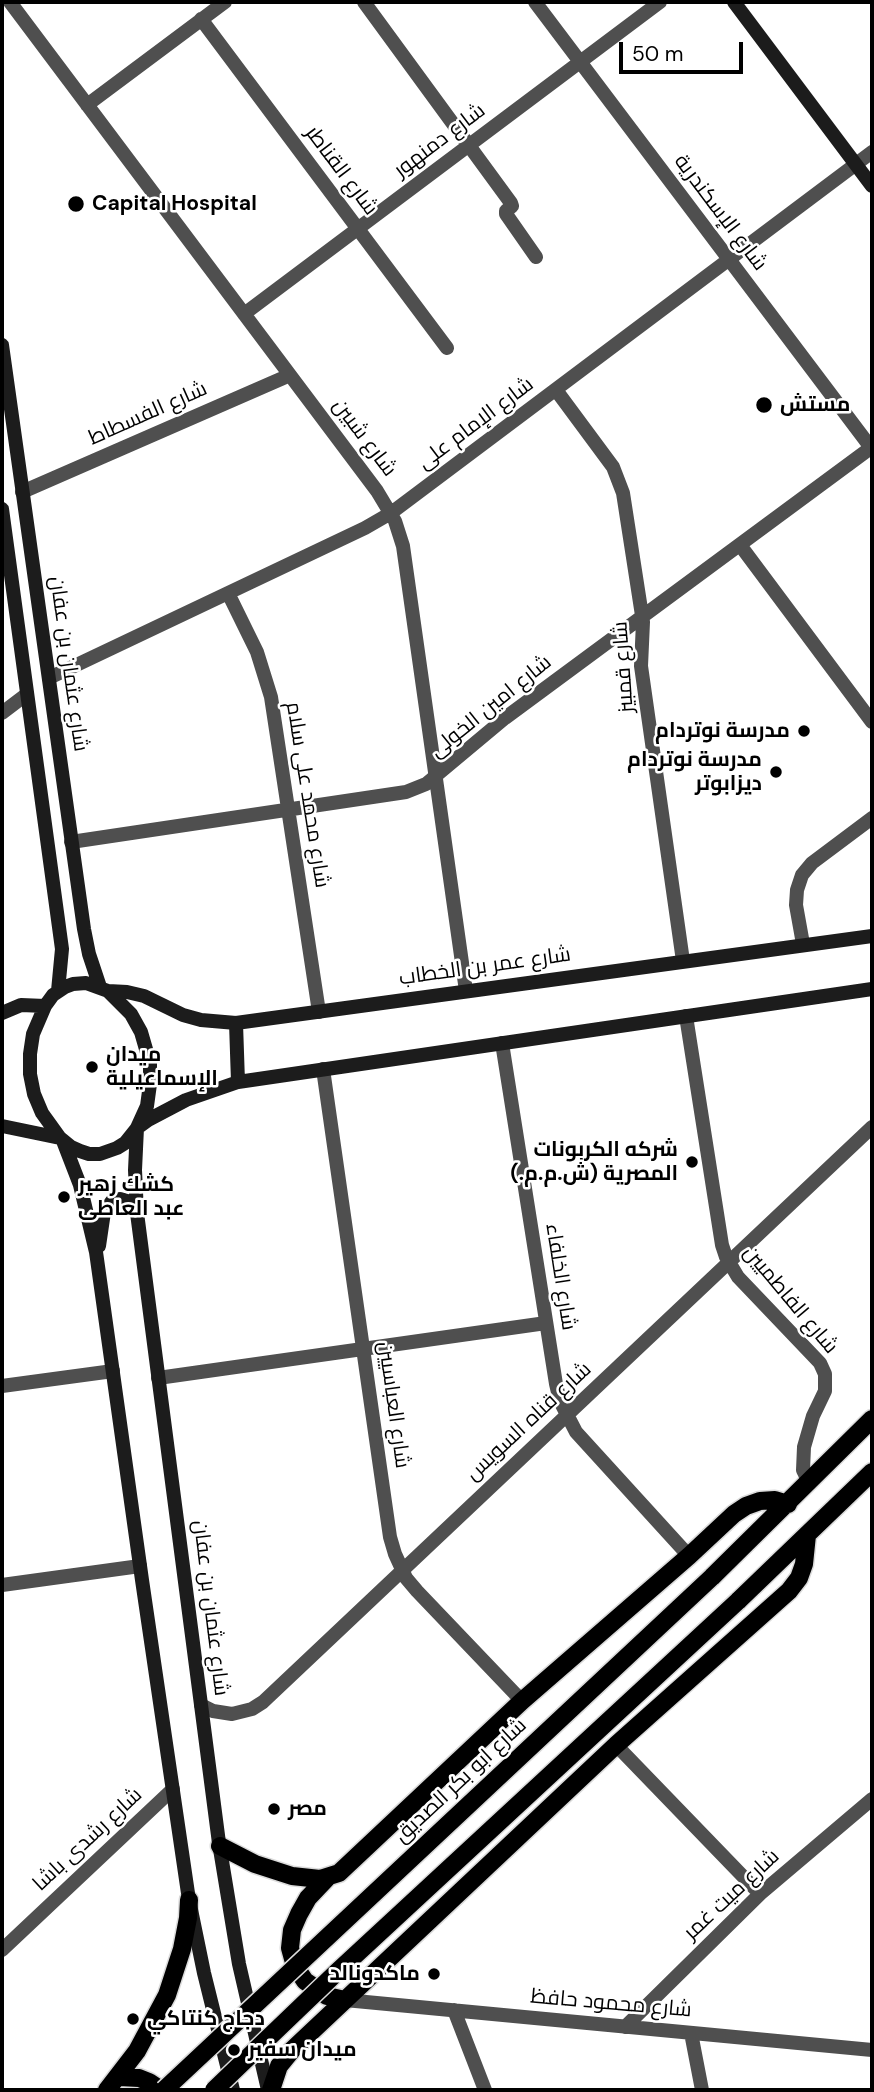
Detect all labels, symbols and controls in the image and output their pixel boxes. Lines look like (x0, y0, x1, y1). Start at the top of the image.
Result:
scale bar (622, 28, 746, 72)
text: 50 m (632, 40, 683, 68)
street label: شارع دمنهور (389, 99, 491, 183)
street label: شارع القناطر (299, 121, 383, 221)
street label: شارع الإسكندرية (668, 150, 772, 276)
place label: Capital Hospital (92, 191, 257, 217)
marker: Capital Hospital (66, 194, 86, 214)
street label: شارع الإمام على (413, 372, 539, 476)
street label: شارع الفسطاط (85, 377, 211, 451)
place label: مستش (780, 392, 850, 418)
street label: شارع شبين (327, 394, 401, 482)
marker: مستش (754, 395, 774, 415)
street label: شارع عثمان بن عفان (43, 575, 93, 753)
street label: شارع قمبيز (608, 620, 640, 714)
street label: شارع امين الخولى (425, 650, 557, 764)
street label: شارع محمد على سلام (280, 700, 334, 890)
place label: مدرسة نوتردام (655, 718, 790, 744)
marker: مدرسة نوتردام (796, 723, 812, 739)
place label: مدرسة نوتردام ديزابوتر (627, 747, 762, 797)
marker: مدرسة نوتردام ديزابوتر (768, 764, 784, 780)
street label: شارع عمر بن الخطاب (397, 942, 573, 992)
place label: ميدان الإسماعيلية (106, 1042, 218, 1092)
marker: ميدان الإسماعيلية (84, 1059, 100, 1075)
place label: شركه الكربونات المصرية (ش.م.م.) (510, 1137, 678, 1187)
marker: شركه الكربونات المصرية (ش.م.م.) (684, 1154, 700, 1170)
place label: كشك زهير عبد العاطى (78, 1172, 184, 1222)
marker: كشك زهير عبد العاطى (56, 1189, 72, 1205)
street label: شارع الخلفاء (539, 1222, 581, 1332)
street label: شارع الفاطميين (737, 1241, 843, 1359)
street label: شارع العباسيين (372, 1340, 414, 1470)
street label: شارع قناه السويس (461, 1357, 597, 1487)
street label: شارع عثمان بن عفان (187, 1519, 233, 1697)
street label: شارع ابو بكر الصديق (390, 1713, 532, 1849)
street label: شارع رشدى باشا (28, 1783, 148, 1897)
place label: مصر (288, 1796, 327, 1822)
marker: مصر (266, 1801, 282, 1817)
street label: شارع ميت غمر (679, 1844, 785, 1946)
place label: ماكدونالد (329, 1961, 420, 1987)
marker: ماكدونالد (426, 1966, 442, 1982)
street label: شارع محمود حافظ (529, 1984, 693, 2024)
place label: دجاج كنتاكي (147, 2006, 265, 2032)
marker: دجاج كنتاكي (125, 2011, 141, 2027)
place label: ميدان سفير (248, 2037, 357, 2063)
marker: ميدان سفير (226, 2042, 242, 2058)

